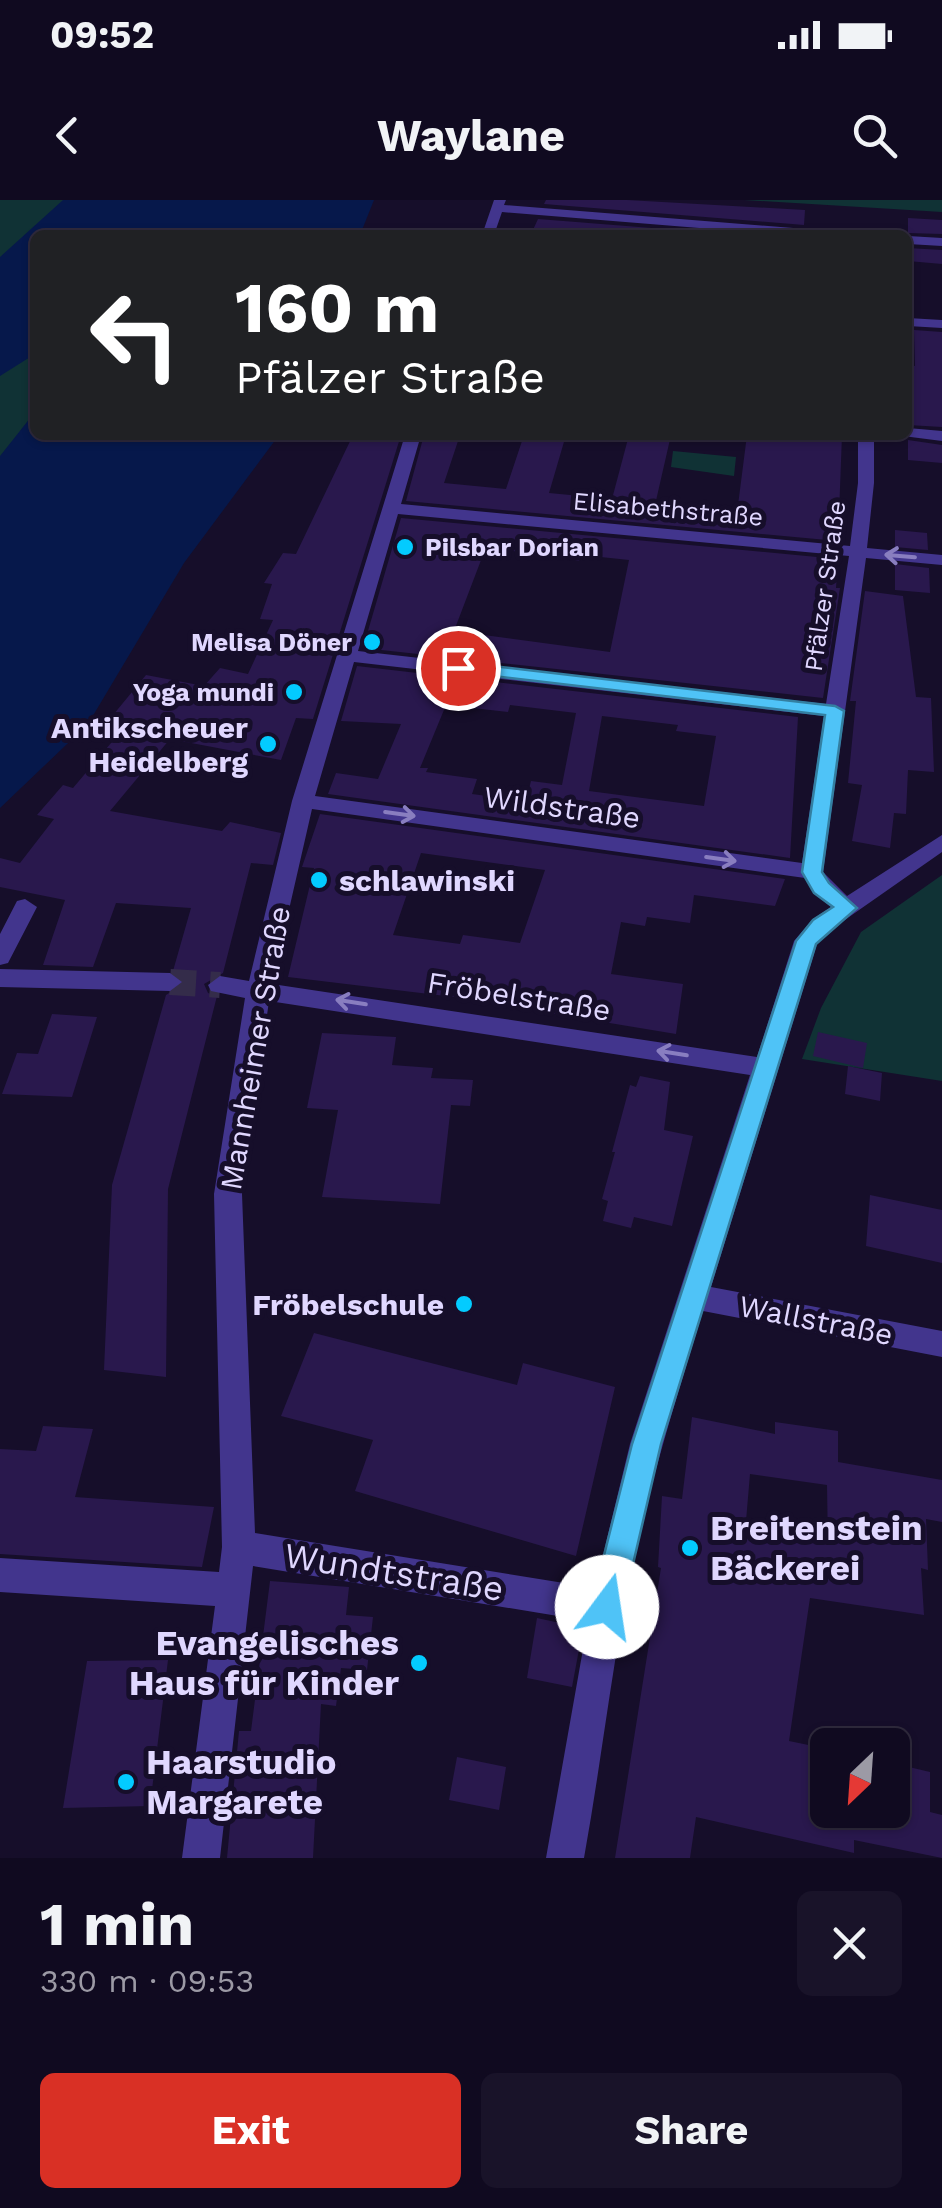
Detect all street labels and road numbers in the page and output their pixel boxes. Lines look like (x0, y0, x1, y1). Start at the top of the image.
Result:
street label: Elisabethstraße (572, 486, 764, 532)
street label: Pfälzer Straße (799, 499, 851, 673)
street label: Wildstraße (481, 779, 643, 835)
street label: Mannheimer Straße (213, 903, 297, 1193)
street label: Fröbelstraße (425, 964, 613, 1028)
street label: Wallstraße (736, 1288, 896, 1352)
street label: Wundtstraße (281, 1534, 507, 1610)

